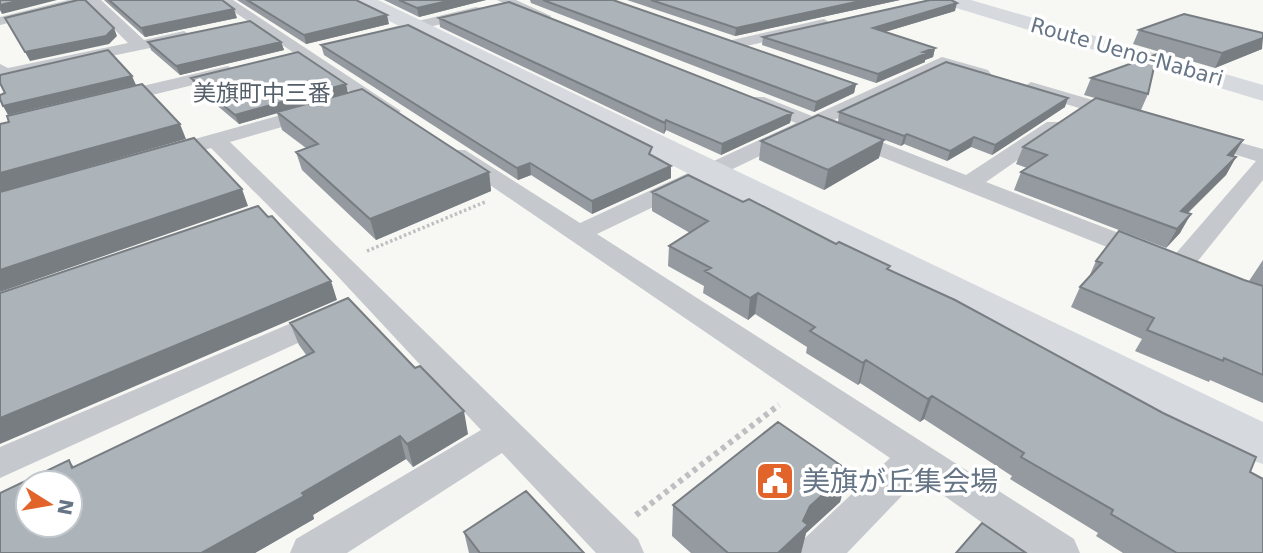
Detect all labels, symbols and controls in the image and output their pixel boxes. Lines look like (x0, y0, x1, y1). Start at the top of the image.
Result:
street label: Route Ueno-Nabari (1028, 13, 1226, 91)
district label: 美旗町中三番 (193, 80, 331, 106)
public building icon: 美旗が丘集会場 (754, 460, 796, 502)
place label: 美旗が丘集会場 (802, 465, 998, 498)
north arrow (14, 469, 84, 539)
text: N (53, 497, 78, 517)

